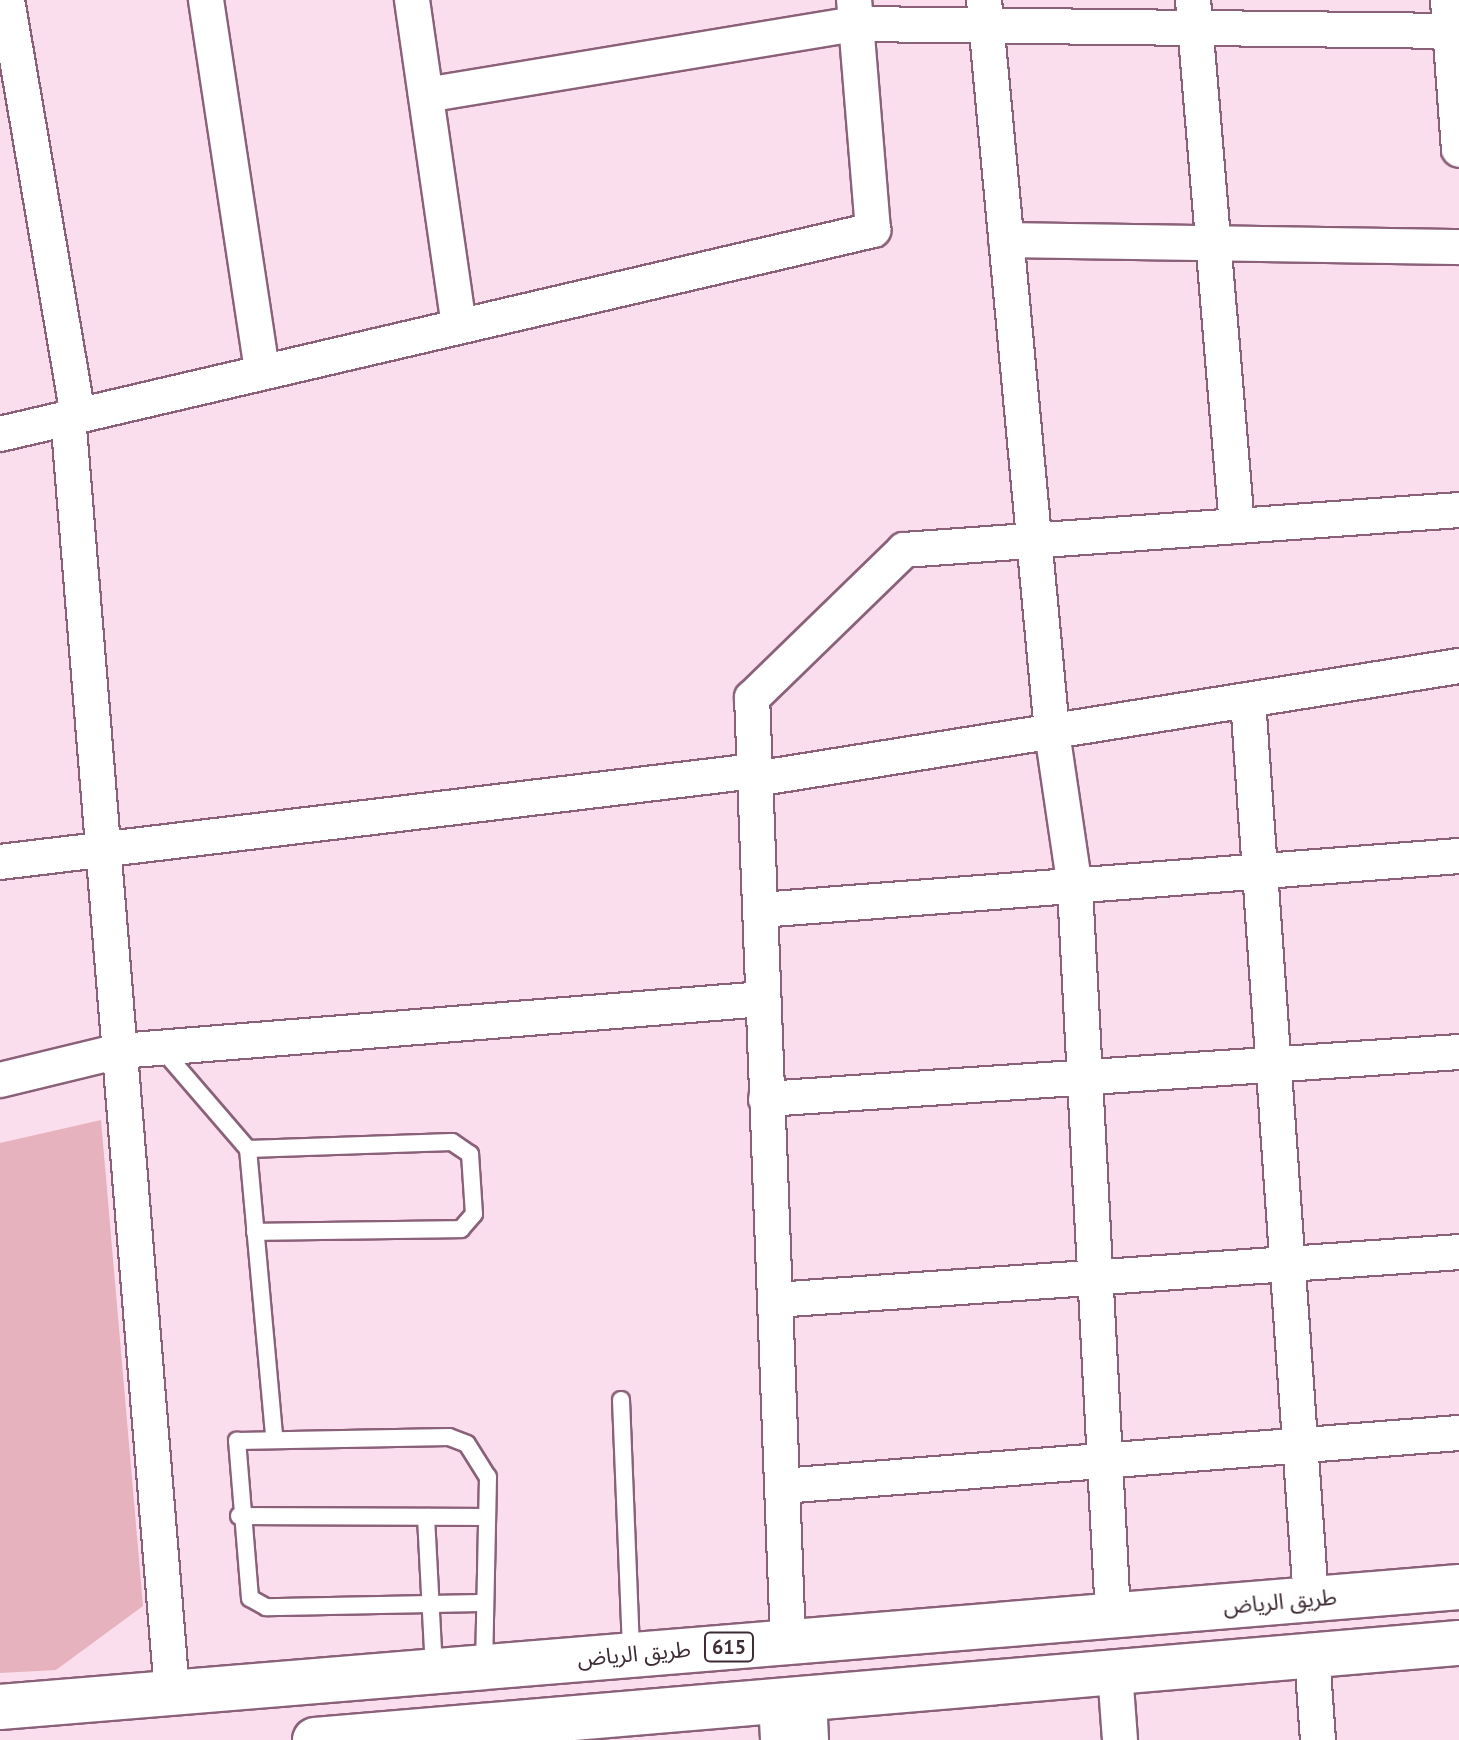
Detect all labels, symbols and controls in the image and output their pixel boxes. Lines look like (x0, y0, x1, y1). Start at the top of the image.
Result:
street label: طريق الرياض (1222, 1584, 1338, 1620)
road number: 615 (703, 1631, 755, 1663)
street label: طريق الرياض (576, 1636, 692, 1672)

